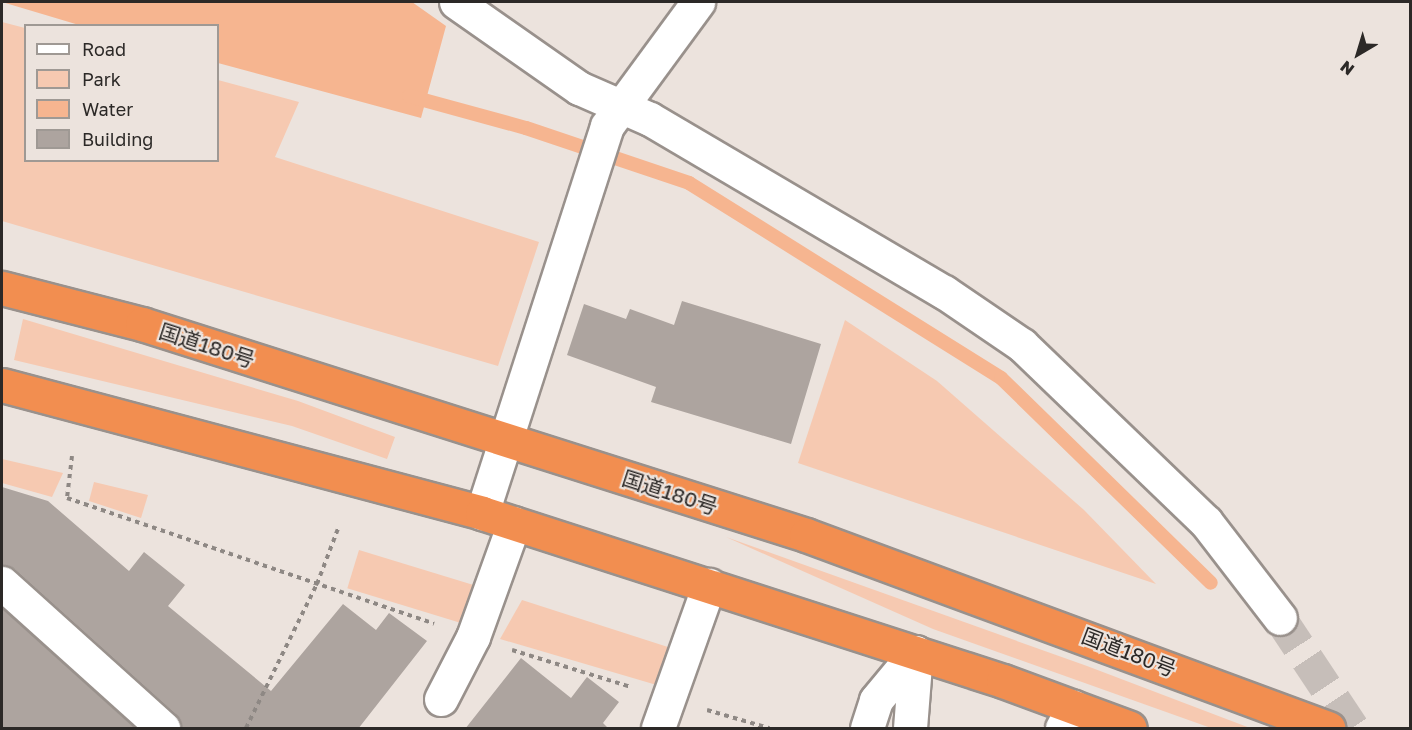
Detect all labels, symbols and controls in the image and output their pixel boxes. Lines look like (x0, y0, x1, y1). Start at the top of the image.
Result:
legend (24, 24, 219, 162)
north arrow (1328, 24, 1388, 84)
text: Road (82, 38, 126, 60)
text: N (1336, 57, 1358, 80)
text: Park (82, 68, 121, 90)
text: Water (82, 98, 133, 120)
text: Building (82, 128, 153, 150)
street label: 国道180号 (156, 318, 258, 372)
street label: 国道180号 (619, 465, 721, 519)
street label: 国道180号 (1078, 622, 1180, 682)

